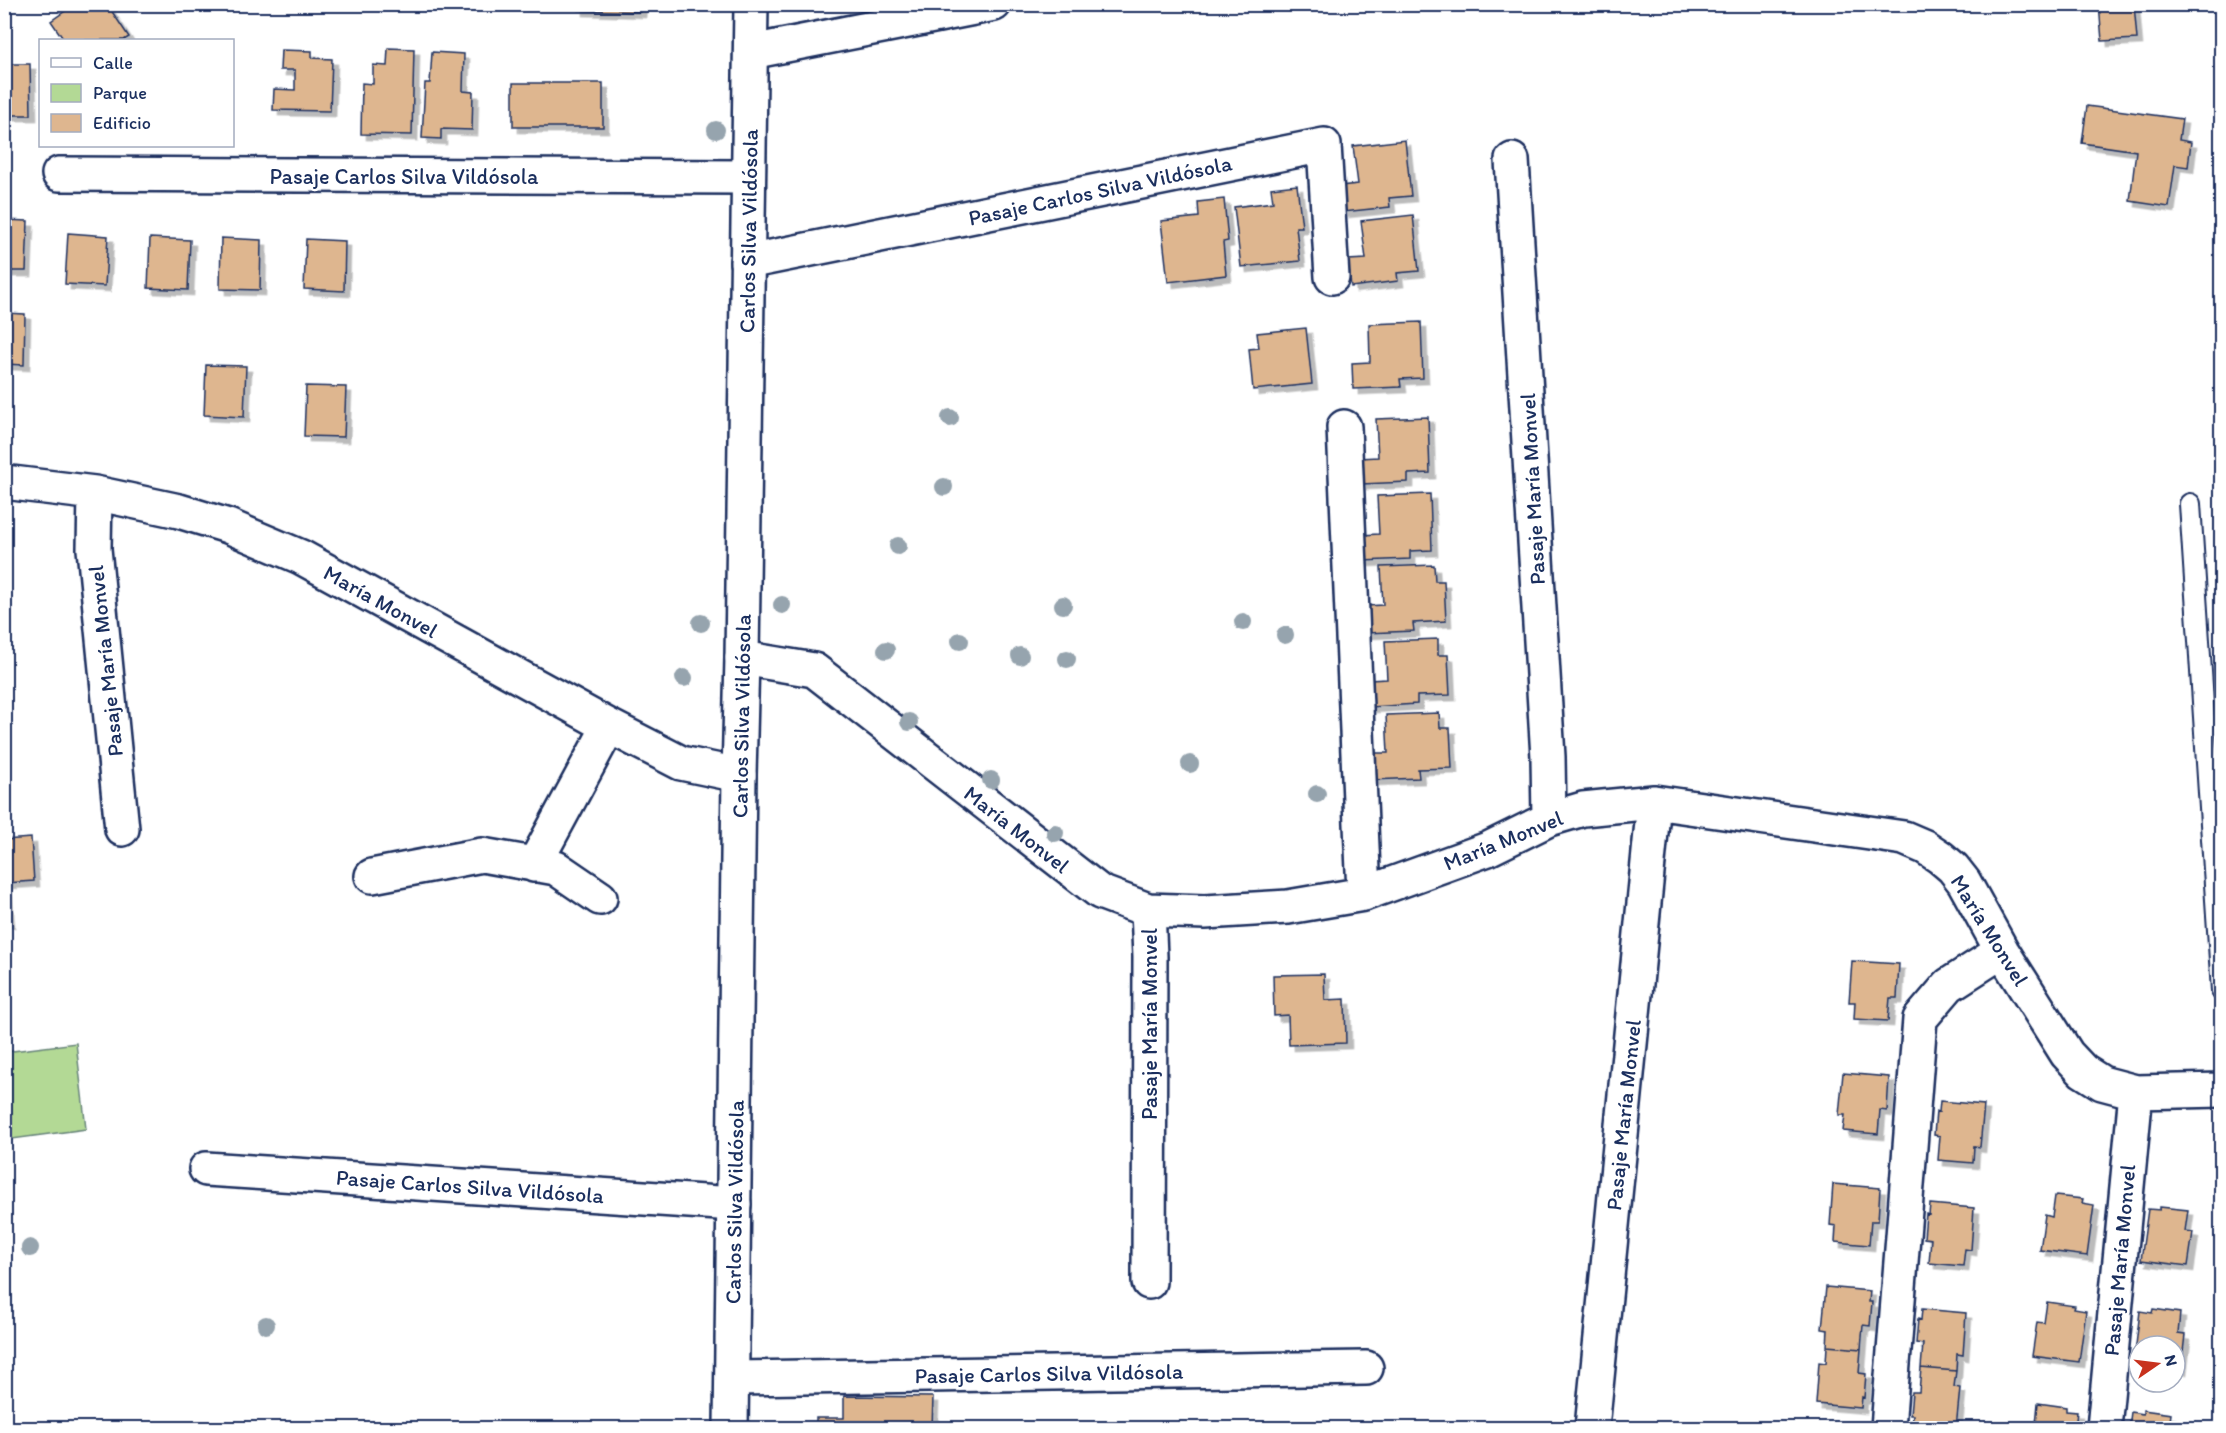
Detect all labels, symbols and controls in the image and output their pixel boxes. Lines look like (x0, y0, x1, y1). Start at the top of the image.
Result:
legend (39, 39, 234, 147)
text: Calle (93, 52, 133, 74)
text: Parque (93, 82, 147, 104)
text: Edificio (93, 112, 151, 134)
street label: Carlos Silva Vildósola (733, 128, 764, 333)
street label: Pasaje Carlos Silva Vildósola (966, 149, 1235, 232)
street label: Pasaje Carlos Silva Vildósola (270, 163, 539, 190)
street label: Pasaje María Monvel (1514, 392, 1551, 586)
street label: María Monvel (319, 559, 443, 644)
street label: Pasaje María Monvel (82, 564, 129, 758)
street label: Carlos Silva Vildósola (726, 613, 757, 818)
street label: María Monvel (959, 780, 1075, 879)
street label: María Monvel (1440, 804, 1567, 877)
street label: María Monvel (1945, 869, 2035, 991)
street label: Pasaje María Monvel (1136, 928, 1163, 1120)
street label: Pasaje María Monvel (1600, 1018, 1647, 1212)
street label: Carlos Silva Vildósola (719, 1099, 750, 1304)
street label: Pasaje María Monvel (2098, 1163, 2141, 1357)
street label: Pasaje Carlos Silva Vildósola (335, 1164, 606, 1209)
north arrow (2127, 1334, 2187, 1394)
text: N (2161, 1353, 2182, 1368)
street label: Pasaje Carlos Silva Vildósola (914, 1358, 1184, 1389)

